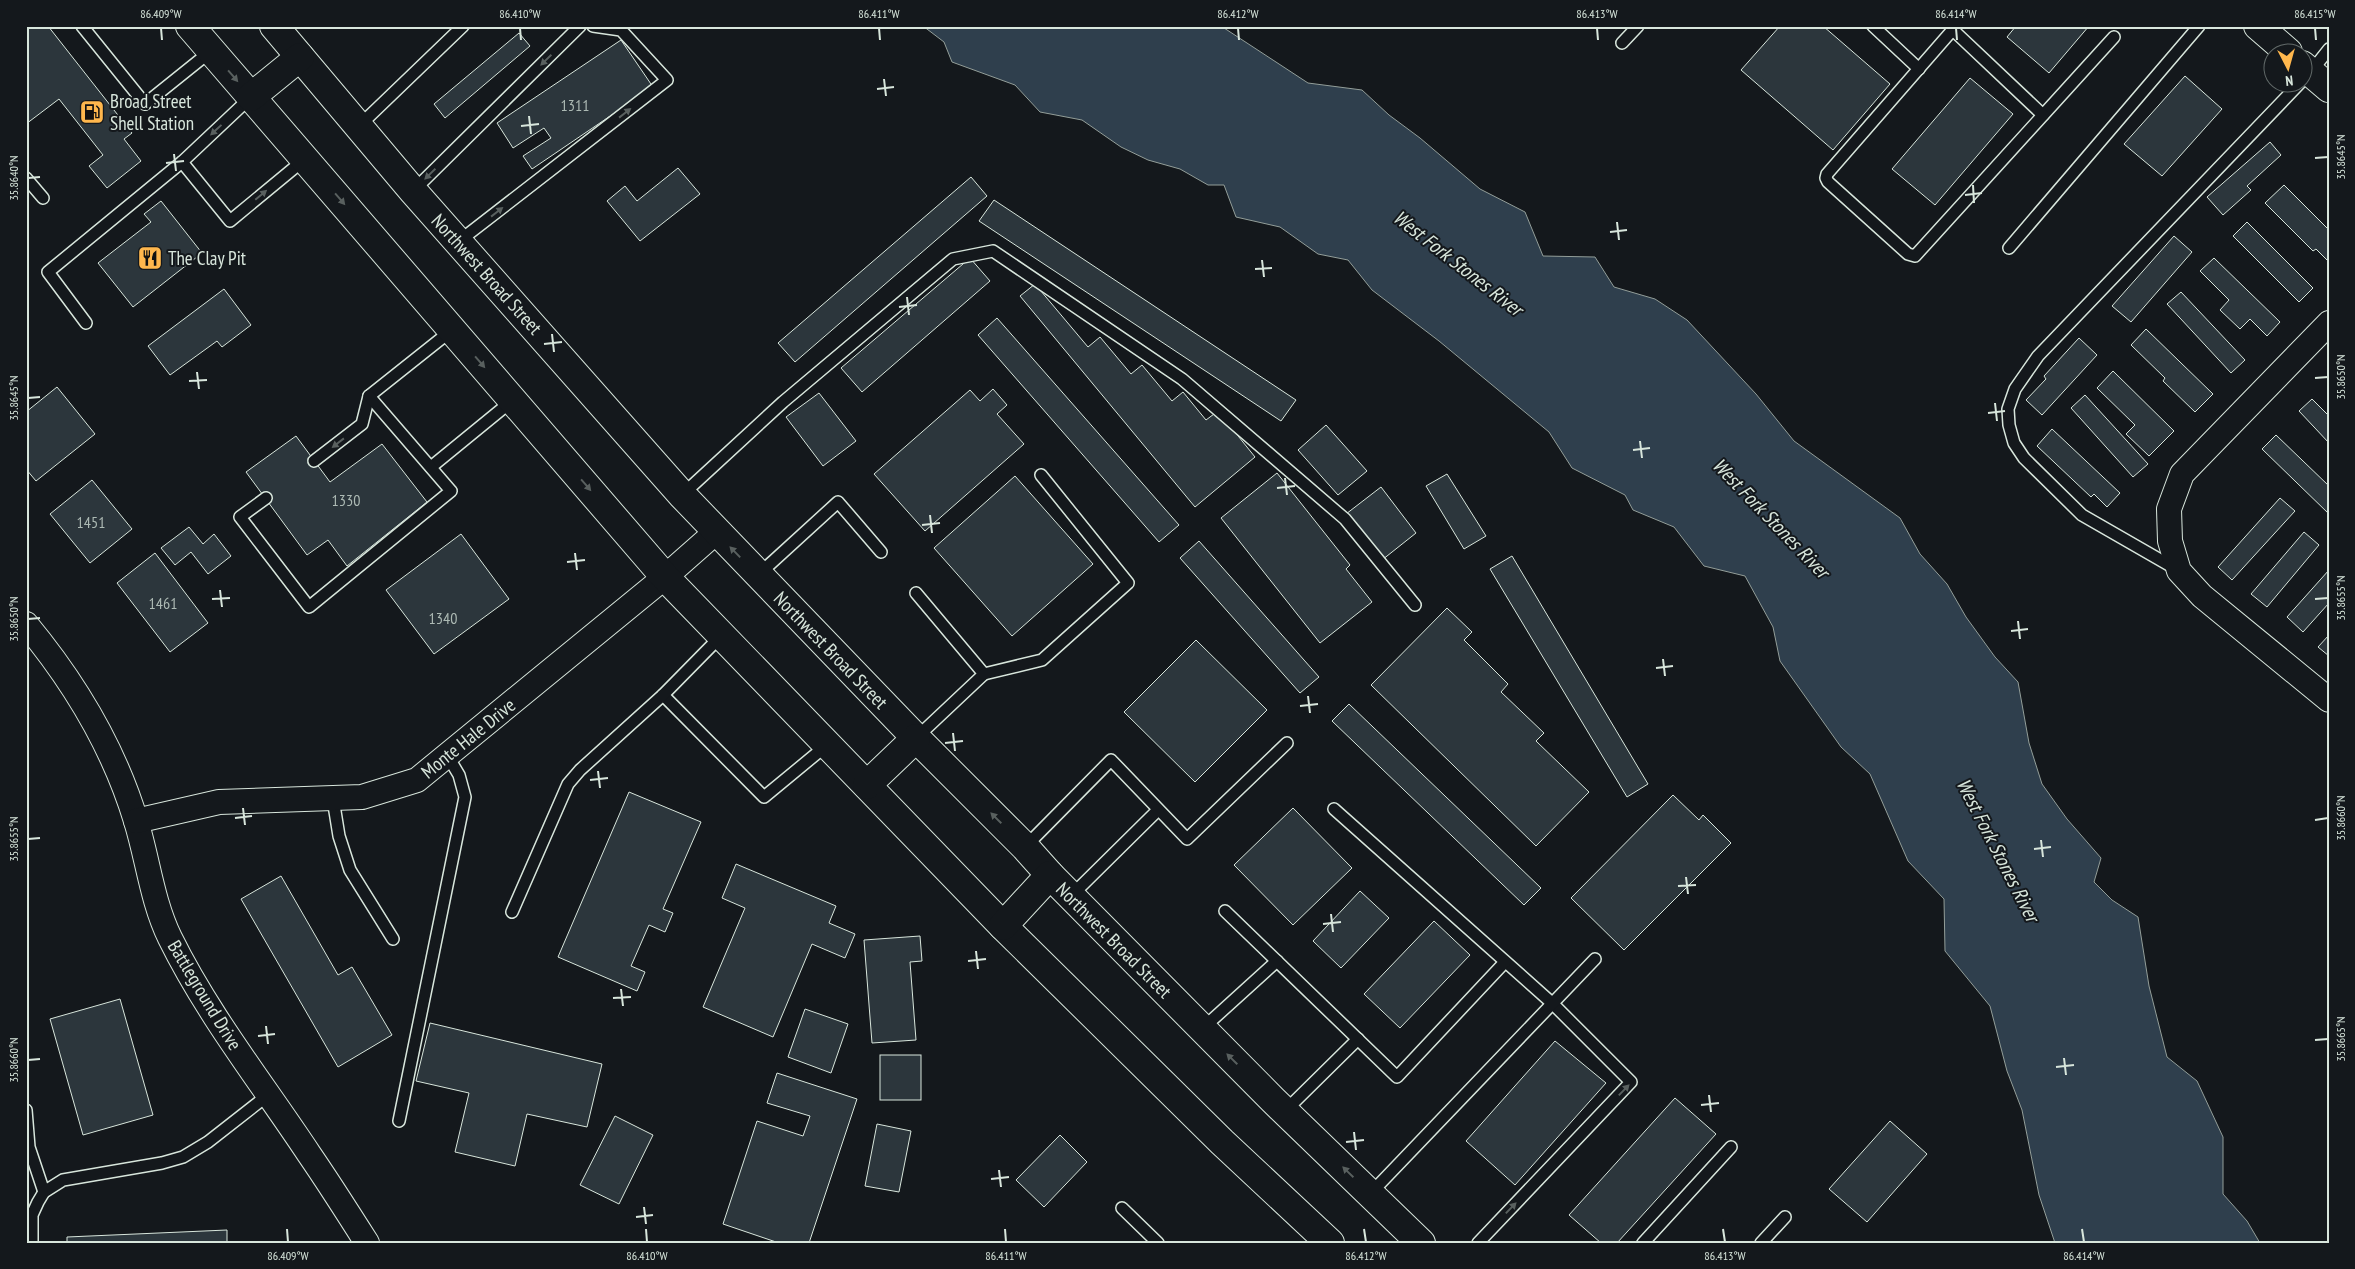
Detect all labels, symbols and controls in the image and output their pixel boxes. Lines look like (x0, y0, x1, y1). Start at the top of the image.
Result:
text: 86.409°W (140, 6, 182, 21)
text: 86.410°W (499, 6, 541, 21)
text: 86.411°W (858, 6, 900, 21)
text: 86.412°W (1217, 6, 1259, 21)
text: 86.413°W (1576, 6, 1618, 21)
text: 86.414°W (1935, 6, 1977, 21)
text: 86.415°W (2294, 6, 2336, 21)
north arrow (2262, 42, 2312, 92)
one-way arrow (540, 54, 552, 66)
one-way arrow (228, 70, 239, 83)
text: N (2285, 72, 2294, 90)
place label: Broad Street Shell Station (110, 89, 194, 135)
house number: 1311 (561, 95, 589, 115)
fuel station icon: Broad Street Shell Station (79, 99, 105, 125)
one-way arrow (618, 107, 631, 118)
one-way arrow (209, 125, 222, 136)
text: 35.8645°N (2333, 134, 2348, 180)
text: 35.8640°N (6, 155, 21, 201)
one-way arrow (424, 168, 436, 180)
one-way arrow (255, 189, 267, 201)
one-way arrow (334, 193, 345, 206)
water label: West Fork Stones River (1388, 204, 1530, 323)
one-way arrow (490, 207, 503, 218)
street label: Northwest Broad Street (427, 209, 548, 340)
restaurant icon: The Clay Pit (137, 245, 163, 271)
place label: The Clay Pit (168, 246, 247, 270)
text: 35.8650°N (2333, 354, 2348, 400)
one-way arrow (474, 356, 486, 368)
text: 35.8645°N (6, 375, 21, 421)
one-way arrow (332, 437, 345, 448)
water label: West Fork Stones River (1707, 452, 1837, 585)
one-way arrow (580, 479, 592, 491)
house number: 1330 (332, 490, 360, 510)
house number: 1451 (77, 512, 105, 532)
one-way arrow (729, 546, 741, 558)
text: 35.8655°N (2333, 575, 2348, 621)
street label: Northwest Broad Street (769, 586, 894, 714)
house number: 1461 (149, 593, 177, 613)
text: 35.8650°N (6, 596, 21, 642)
house number: 1340 (429, 608, 457, 628)
street label: Monte Hale Drive (416, 693, 520, 783)
water label: West Fork Stones River (1951, 774, 2046, 928)
text: 35.8660°N (2333, 795, 2348, 841)
one-way arrow (990, 812, 1002, 824)
text: 35.8655°N (6, 816, 21, 862)
street label: Northwest Broad Street (1051, 877, 1177, 1003)
street label: Battleground Drive (163, 936, 247, 1055)
text: 35.8665°N (2333, 1016, 2348, 1062)
text: 35.8660°N (6, 1037, 21, 1083)
one-way arrow (1226, 1053, 1238, 1065)
one-way arrow (1618, 1084, 1630, 1096)
one-way arrow (1342, 1166, 1354, 1178)
one-way arrow (1505, 1202, 1517, 1214)
text: 86.409°W (267, 1248, 309, 1263)
text: 86.410°W (626, 1248, 668, 1263)
text: 86.411°W (985, 1248, 1027, 1263)
text: 86.412°W (1345, 1248, 1387, 1263)
text: 86.413°W (1704, 1248, 1746, 1263)
text: 86.414°W (2063, 1248, 2105, 1263)

